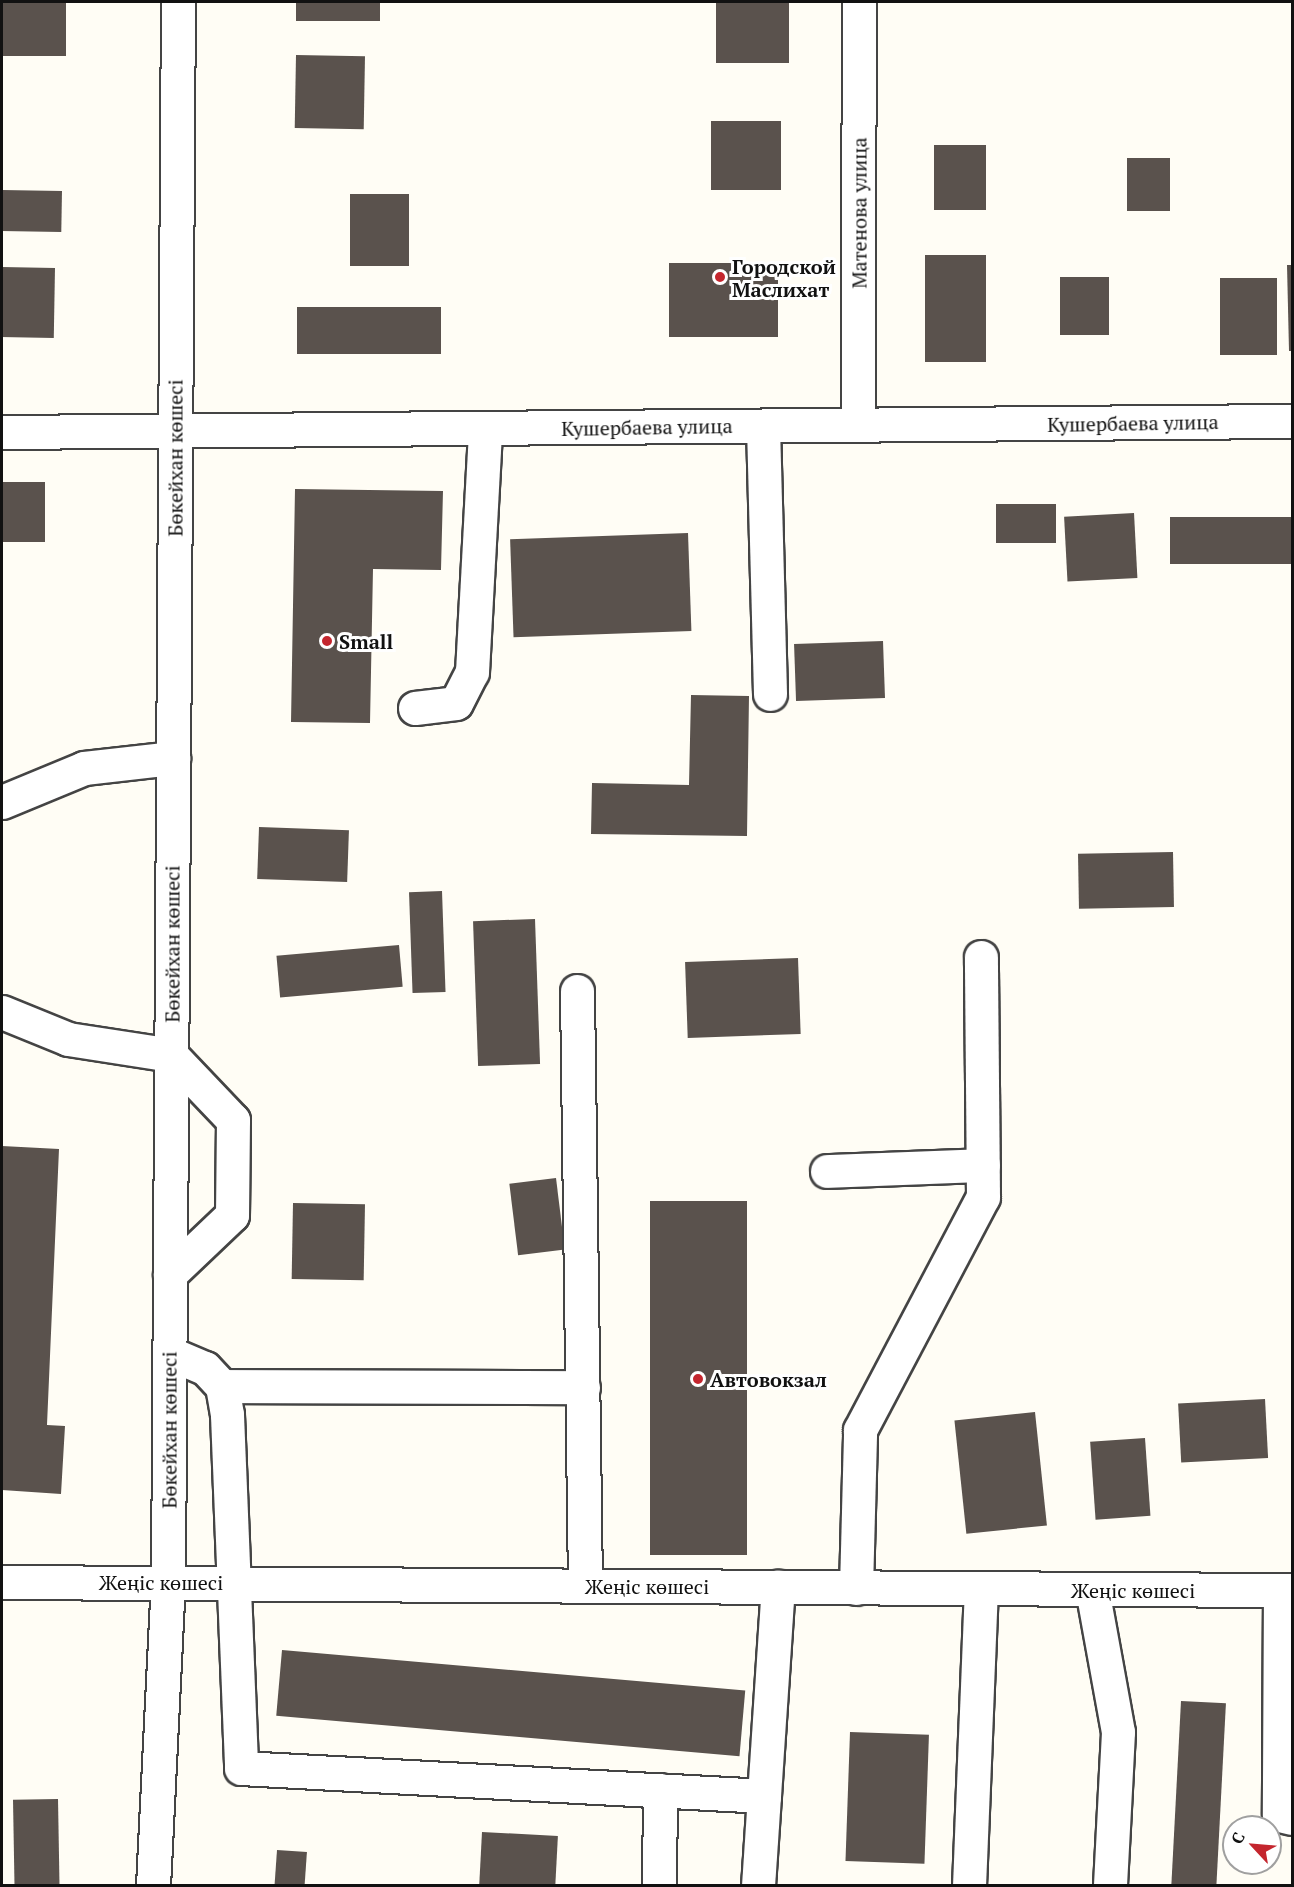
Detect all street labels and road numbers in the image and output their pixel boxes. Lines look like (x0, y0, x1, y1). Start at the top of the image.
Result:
street label: Матенова улица (847, 137, 871, 289)
street label: Бөкейхан көшесі (163, 379, 187, 537)
street label: Кушербаева улица (1047, 410, 1219, 436)
street label: Кушербаева улица (561, 414, 733, 440)
street label: Бөкейхан көшесі (160, 865, 184, 1023)
street label: Бөкейхан көшесі (157, 1351, 181, 1509)
street label: Жеңіс көшесі (99, 1570, 223, 1594)
street label: Жеңіс көшесі (585, 1574, 709, 1598)
street label: Жеңіс көшесі (1071, 1578, 1195, 1602)

